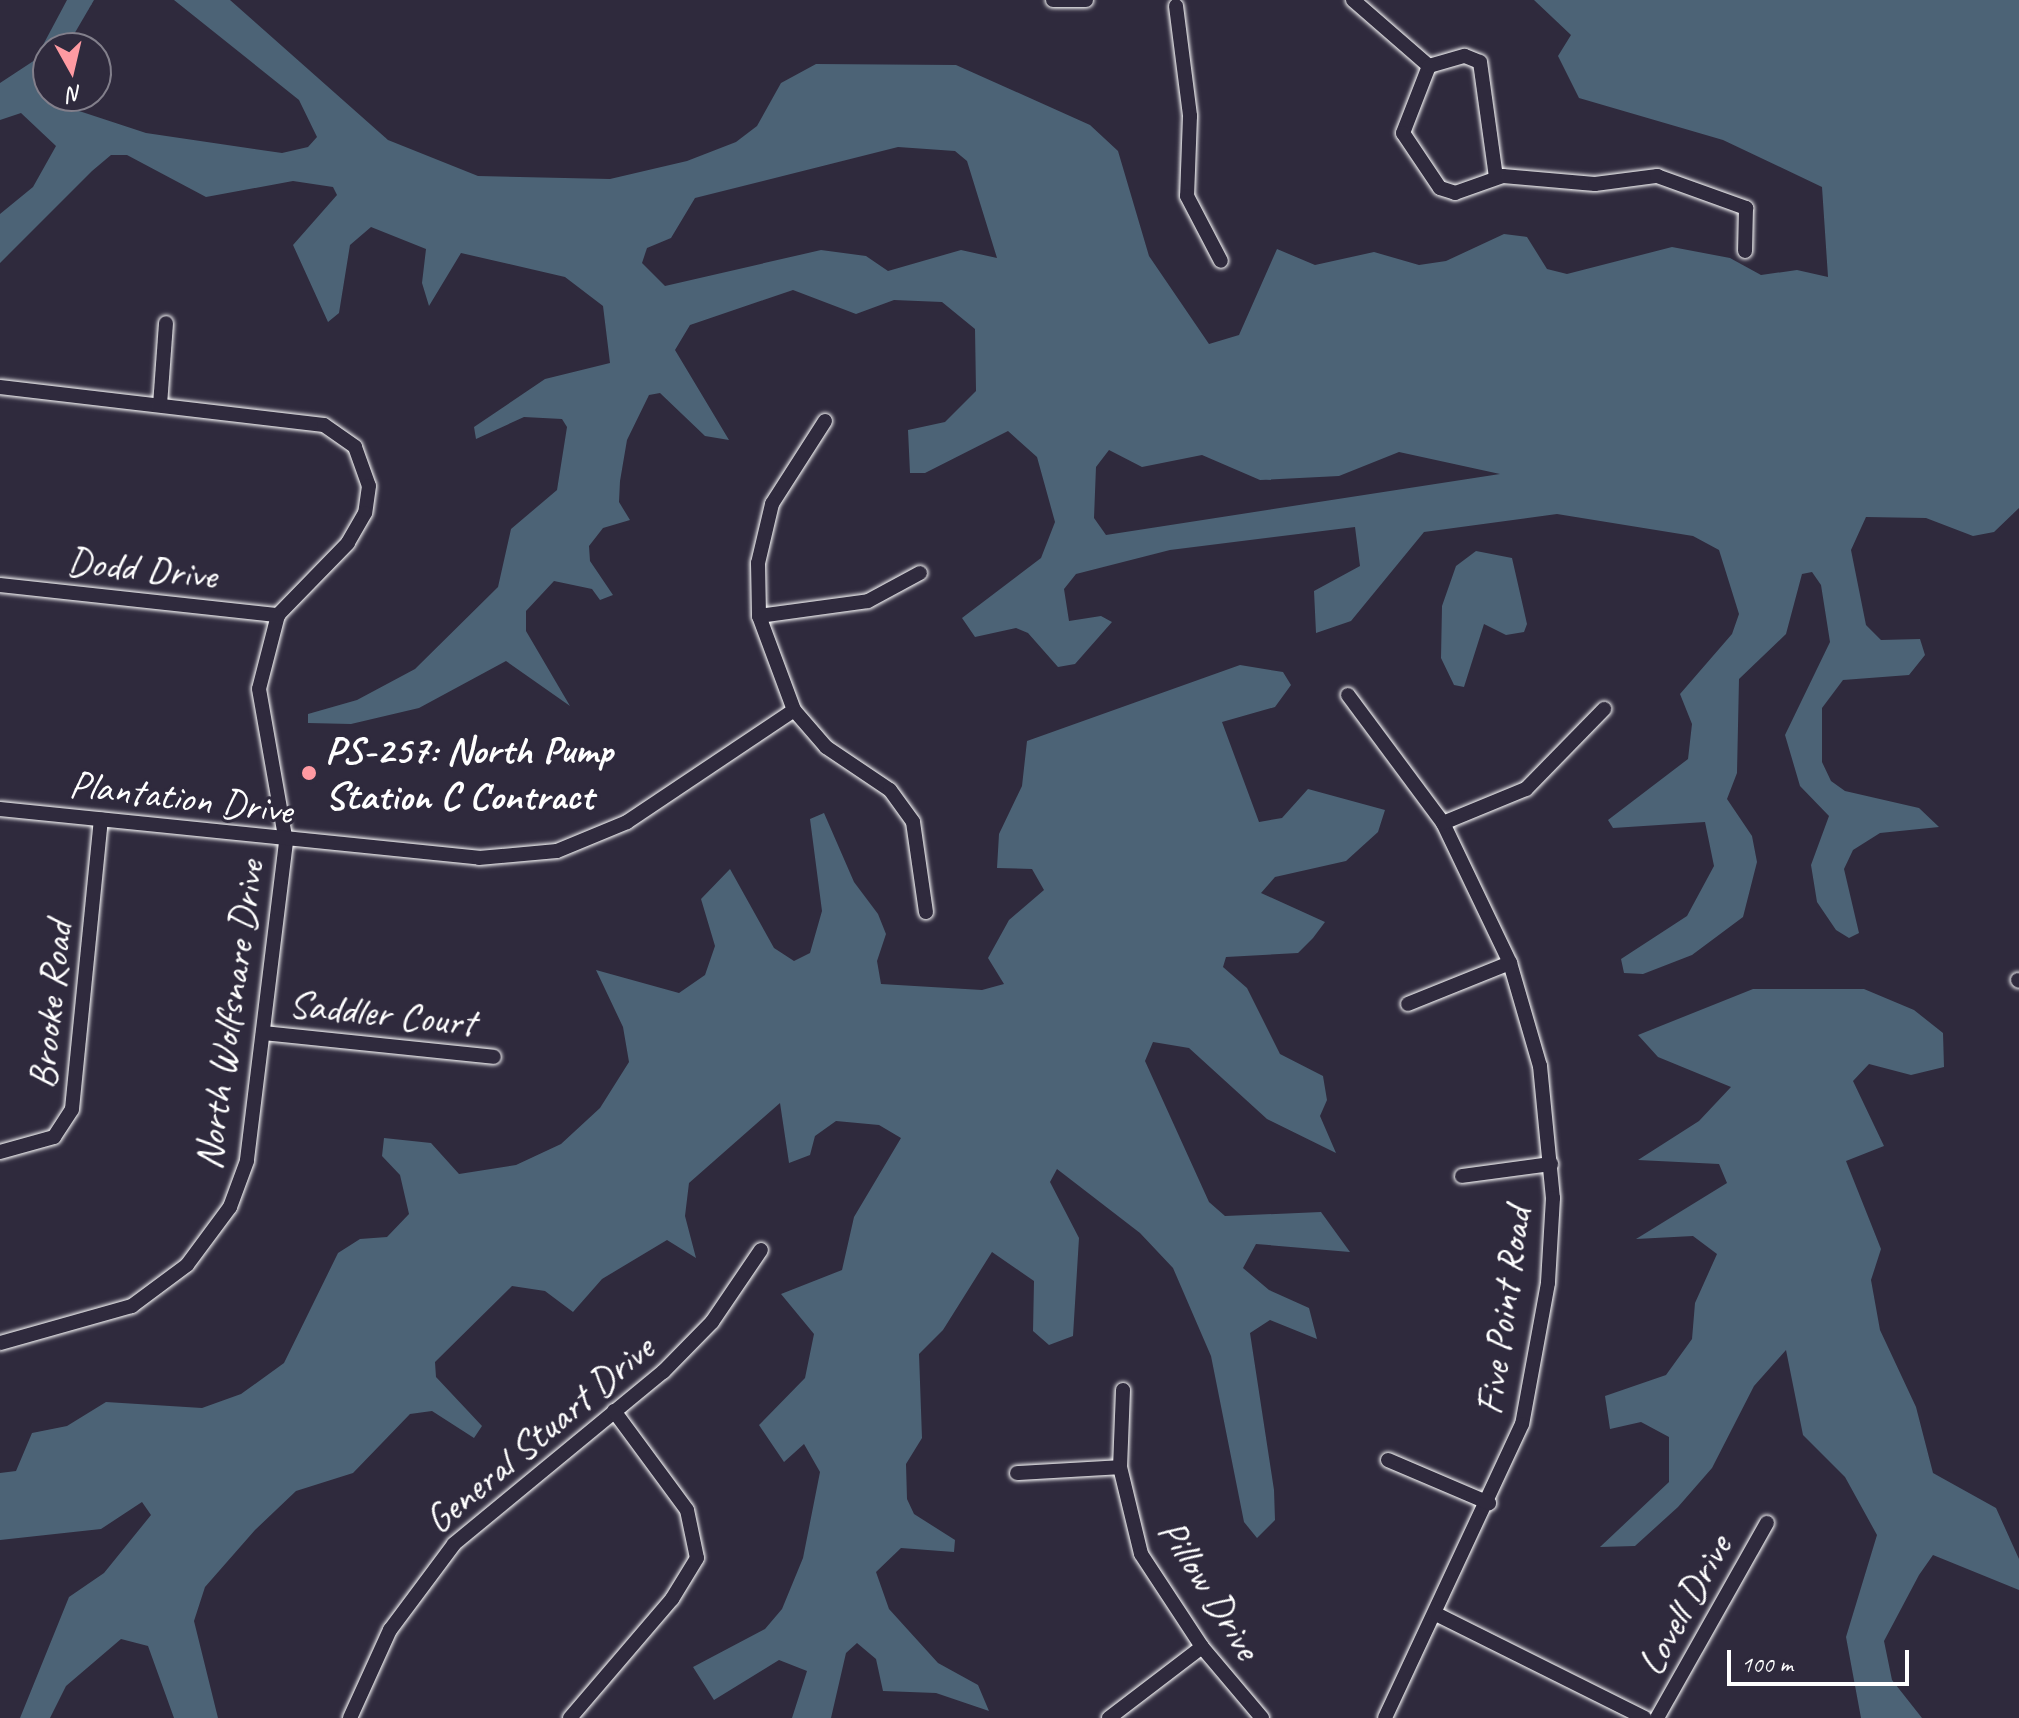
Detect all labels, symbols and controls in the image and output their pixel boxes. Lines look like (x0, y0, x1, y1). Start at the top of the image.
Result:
north arrow (32, 32, 112, 112)
text: N (66, 79, 84, 109)
street label: Dodd Drive (65, 536, 219, 600)
place label: PS-257: North Pump Station C Contract (325, 726, 612, 820)
street label: Plantation Drive (66, 759, 296, 835)
marker: PS-257: North Pump Station C Contract (300, 764, 318, 782)
street label: North Wolfsnare Drive (184, 857, 274, 1173)
street label: Brooke Road (17, 919, 83, 1091)
street label: Saddler Court (286, 979, 478, 1047)
street label: Five Point Road (1465, 1204, 1541, 1418)
street label: General Stuart Drive (415, 1324, 663, 1544)
street label: Pillow Drive (1148, 1510, 1272, 1668)
street label: Lovell Drive (1626, 1527, 1742, 1683)
scale bar (1731, 1634, 1913, 1684)
text: 100 m (1741, 1649, 1793, 1679)

